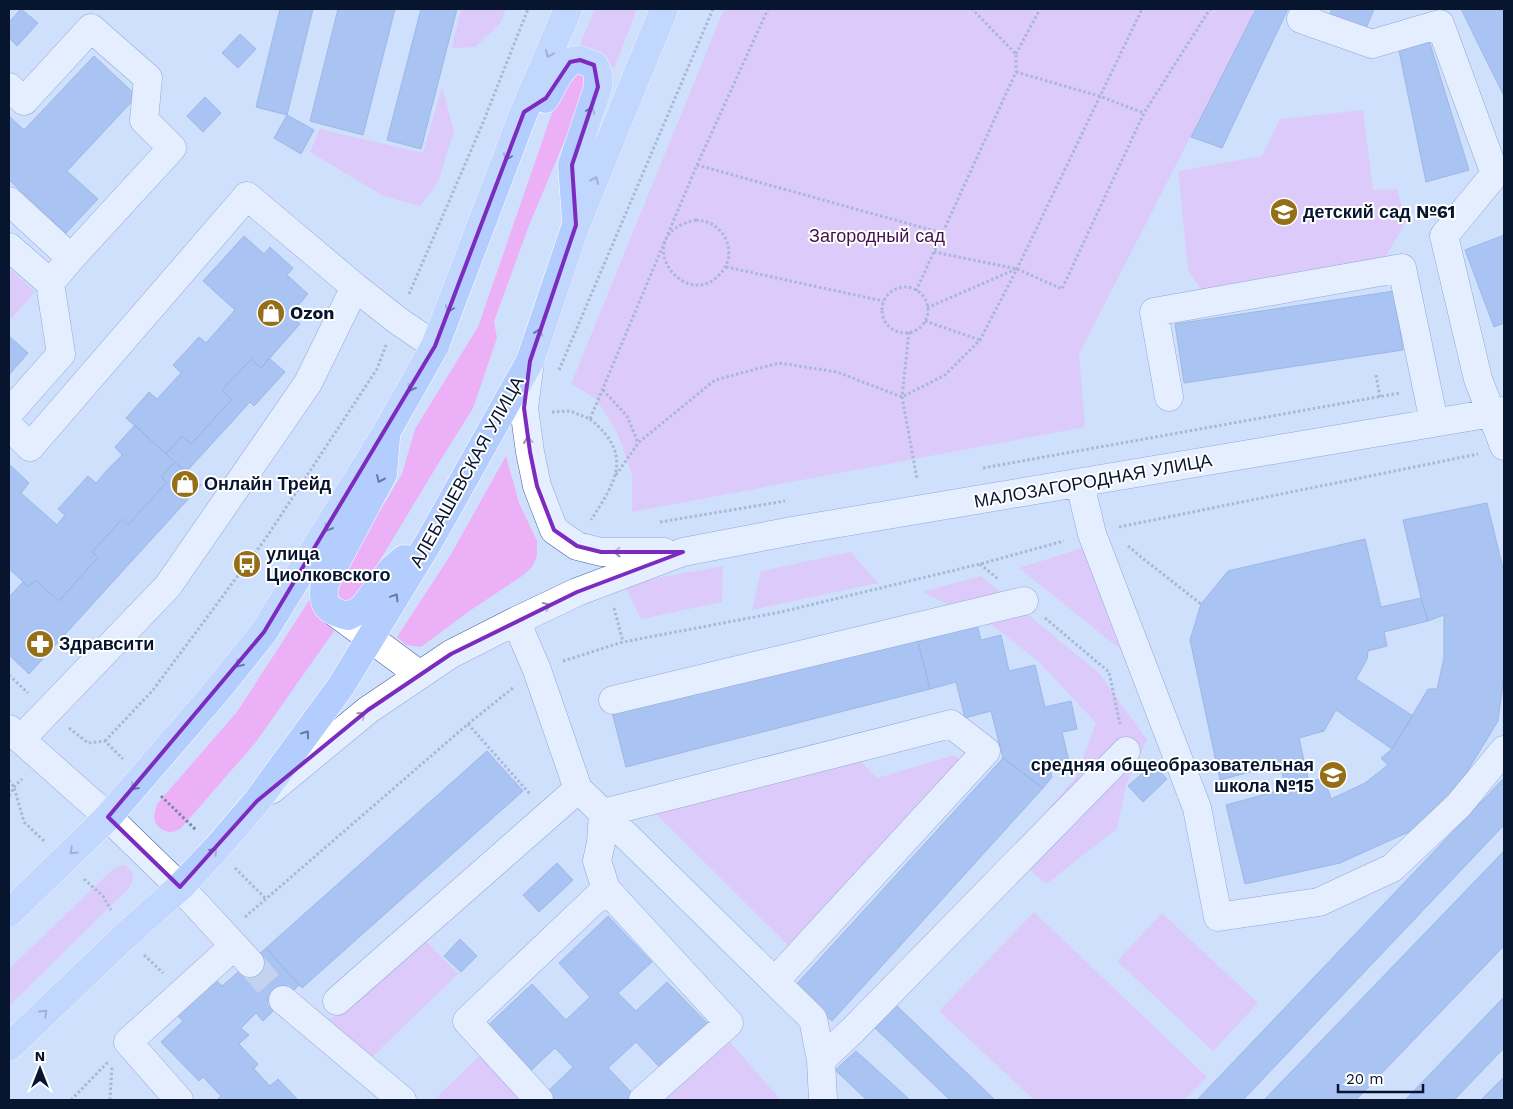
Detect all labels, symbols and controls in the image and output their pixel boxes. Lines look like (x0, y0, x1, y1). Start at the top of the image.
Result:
one-way arrow (545, 49, 556, 58)
one-way arrow (585, 106, 595, 115)
one-way arrow (503, 152, 513, 161)
one-way arrow (589, 176, 599, 184)
school or university icon: детский сад №61 (1269, 197, 1299, 227)
place label: детский сад №61 (1303, 201, 1455, 222)
park label: Загородный сад (809, 225, 945, 246)
shop icon: Ozon (256, 298, 286, 328)
place label: Ozon (290, 302, 334, 323)
one-way arrow (445, 304, 455, 313)
one-way arrow (534, 329, 544, 337)
street label: АЛЕБАШЕВСКАЯ УЛИЦА (405, 373, 528, 571)
one-way arrow (407, 383, 417, 392)
one-way arrow (523, 435, 534, 443)
street label: МАЛОЗАГОРОДНАЯ УЛИЦА (972, 449, 1214, 512)
shop icon: Онлайн Трейд (170, 469, 200, 499)
place label: Онлайн Трейд (204, 473, 332, 494)
one-way arrow (376, 474, 386, 483)
one-way arrow (325, 522, 334, 532)
place label: улица Циолковского (266, 543, 391, 585)
one-way arrow (612, 547, 620, 557)
bus stop icon: улица Циолковского (232, 549, 262, 579)
one-way arrow (389, 594, 398, 603)
one-way arrow (542, 601, 551, 612)
pharmacy icon: Здравсити (25, 629, 55, 659)
place label: Здравсити (59, 633, 154, 654)
one-way arrow (237, 658, 245, 667)
one-way arrow (357, 711, 366, 720)
one-way arrow (300, 730, 310, 739)
place label: средняя общеобразовательная школа №15 (1031, 754, 1314, 796)
school or university icon: средняя общеобразовательная школа №15 (1318, 760, 1348, 790)
one-way arrow (130, 782, 139, 791)
one-way arrow (69, 845, 78, 854)
one-way arrow (208, 848, 217, 857)
one-way arrow (38, 1010, 47, 1019)
north arrow (15, 1044, 65, 1094)
text: N (35, 1048, 45, 1064)
scale bar (1338, 1062, 1423, 1094)
text: 20 m (1346, 1070, 1384, 1088)

